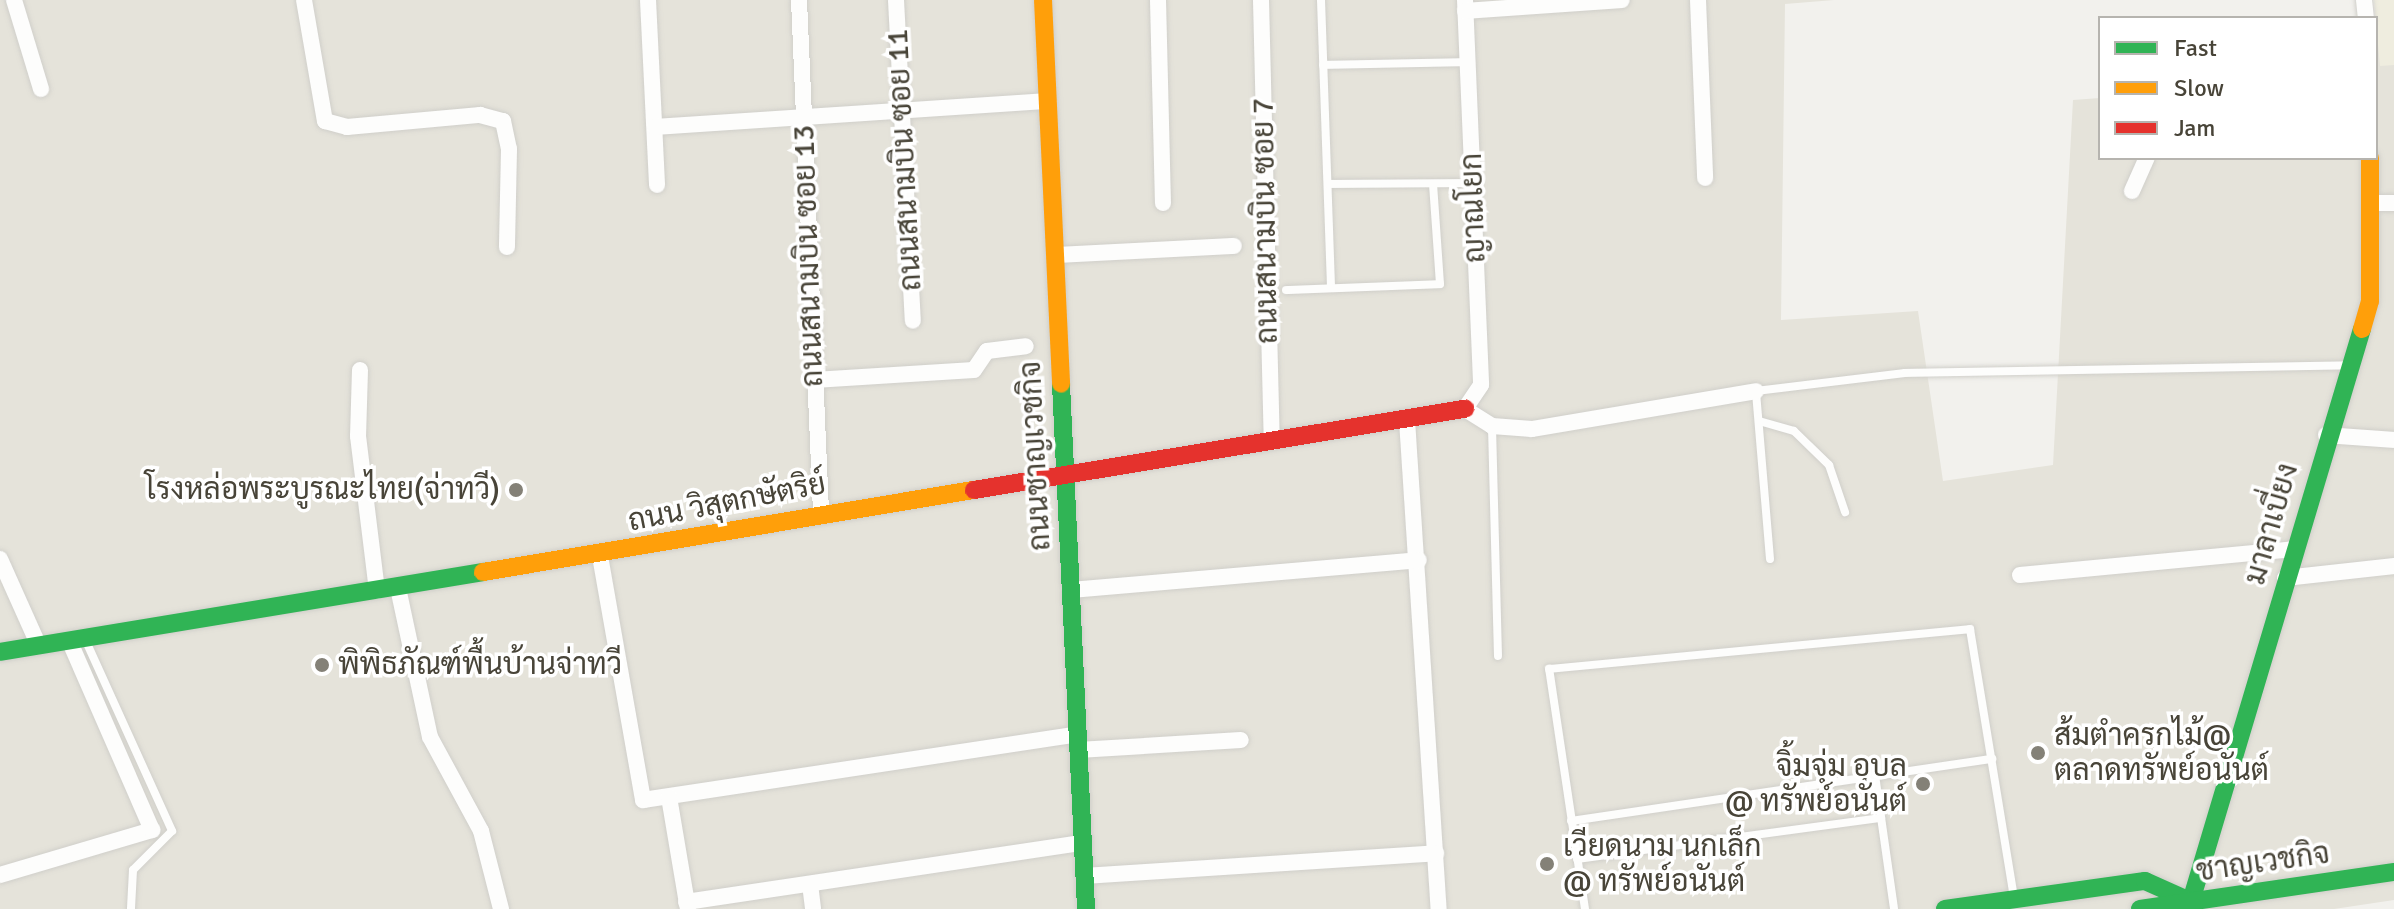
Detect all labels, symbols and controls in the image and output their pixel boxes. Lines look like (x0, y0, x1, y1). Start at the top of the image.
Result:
legend (2098, 16, 2378, 160)
street label: ถนนสนามบิน ซอย 11 (880, 28, 930, 292)
text: Fast (2174, 33, 2217, 63)
text: Slow (2174, 73, 2224, 103)
street label: ถนนสนามบิน ซอย 7 (1246, 98, 1286, 344)
text: Jam (2174, 113, 2215, 143)
street label: ถนนสนามบิน ซอย 13 (786, 124, 832, 388)
street label: ญาณโยก (1454, 152, 1494, 264)
street label: ถนนชาญเวชกิจ (1013, 360, 1059, 552)
street label: มาลาเบี่ยง (2238, 459, 2306, 589)
street label: ถนน วิสุตกษัตริย์ (625, 466, 829, 540)
place label: โรงหล่อพระบูรณะไทย(จ่าทวี) (145, 472, 500, 508)
marker: โรงหล่อพระบูรณะไทย(จ่าทวี) (507, 481, 525, 499)
place label: พิพิธภัณฑ์พื้นบ้านจ่าทวี (338, 647, 622, 683)
marker: พิพิธภัณฑ์พื้นบ้านจ่าทวี (313, 656, 331, 674)
place label: ส้มตำครกไม้@ ตลาดทรัพย์อนันต์ (2054, 718, 2269, 788)
marker: ส้มตำครกไม้@ ตลาดทรัพย์อนันต์ (2029, 744, 2047, 762)
place label: จิ้มจุ่ม อุบล @ ทรัพย์อนันต์ (1725, 749, 1907, 820)
marker: จิ้มจุ่ม อุบล @ ทรัพย์อนันต์ (1914, 775, 1932, 793)
place label: เวียดนาม นกเล็ก @ ทรัพย์อนันต์ (1563, 829, 1762, 900)
street label: ชาญเวชกิจ (2194, 836, 2332, 890)
marker: เวียดนาม นกเล็ก @ ทรัพย์อนันต์ (1538, 855, 1556, 873)

